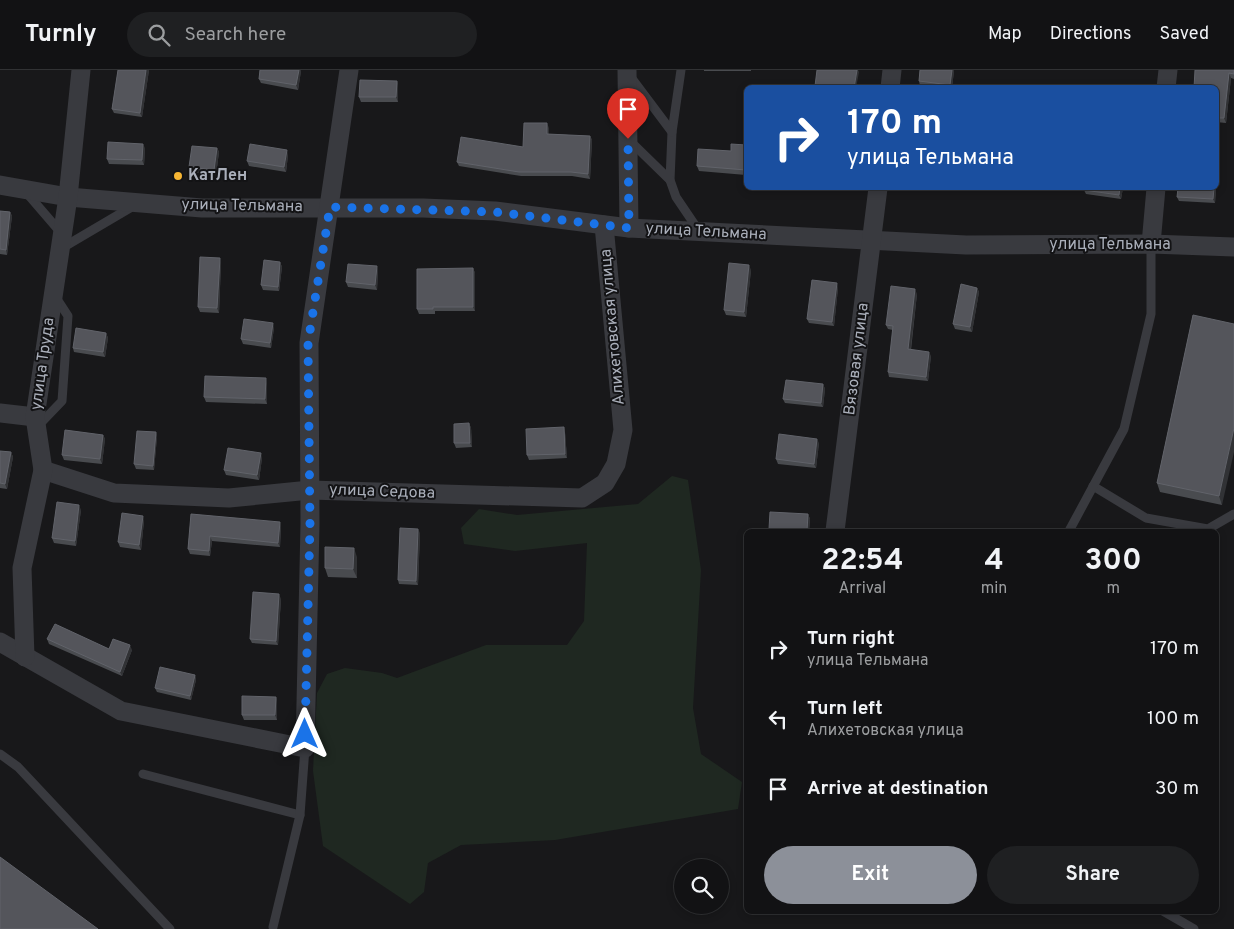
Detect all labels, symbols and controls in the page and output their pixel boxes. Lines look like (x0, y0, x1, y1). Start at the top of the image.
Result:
search box (127, 12, 477, 57)
text: Turnly (25, 20, 97, 50)
icon: search (145, 21, 173, 49)
text: Search here (185, 23, 286, 47)
text: Map (988, 23, 1022, 46)
text: Directions (1050, 23, 1132, 46)
text: Saved (1160, 23, 1209, 46)
pin (607, 88, 649, 139)
icon: arrive (614, 95, 642, 123)
text: 170 m (847, 102, 942, 146)
icon: right (764, 105, 829, 170)
text: улица Тельмана (847, 145, 1014, 172)
place label: КатЛен (188, 166, 247, 186)
marker: КатЛен (172, 170, 184, 182)
street label: улица Тельмана (181, 195, 303, 217)
street label: улица Тельмана (645, 219, 767, 245)
street label: улица Тельмана (1049, 235, 1171, 255)
street label: Алихетовская улица (596, 248, 630, 406)
street label: Вязовая улица (840, 302, 874, 416)
street label: улица Труда (27, 316, 59, 412)
street label: улица Седова (329, 480, 435, 504)
text: 22:54 (821, 543, 903, 580)
text: 4 (984, 543, 1004, 580)
text: 300 (1085, 543, 1142, 580)
text: Arrival (839, 579, 886, 599)
text: min (981, 579, 1007, 599)
text: m (1106, 579, 1120, 599)
text: Turn right (807, 627, 895, 651)
icon: right (764, 635, 792, 663)
text: 170 m (1150, 637, 1199, 661)
text: улица Тельмана (807, 651, 928, 671)
text: Turn left (807, 697, 883, 721)
icon: left (764, 705, 792, 733)
position arrow (278, 707, 330, 759)
text: 100 m (1147, 707, 1199, 731)
text: Алихетовская улица (807, 721, 964, 741)
icon: arrive (764, 775, 792, 803)
text: Arrive at destination (807, 777, 988, 801)
text: 30 m (1155, 777, 1199, 801)
button: Exit (764, 846, 977, 904)
button: Share (987, 846, 1199, 904)
map controls (674, 859, 729, 914)
button: search (674, 859, 729, 914)

